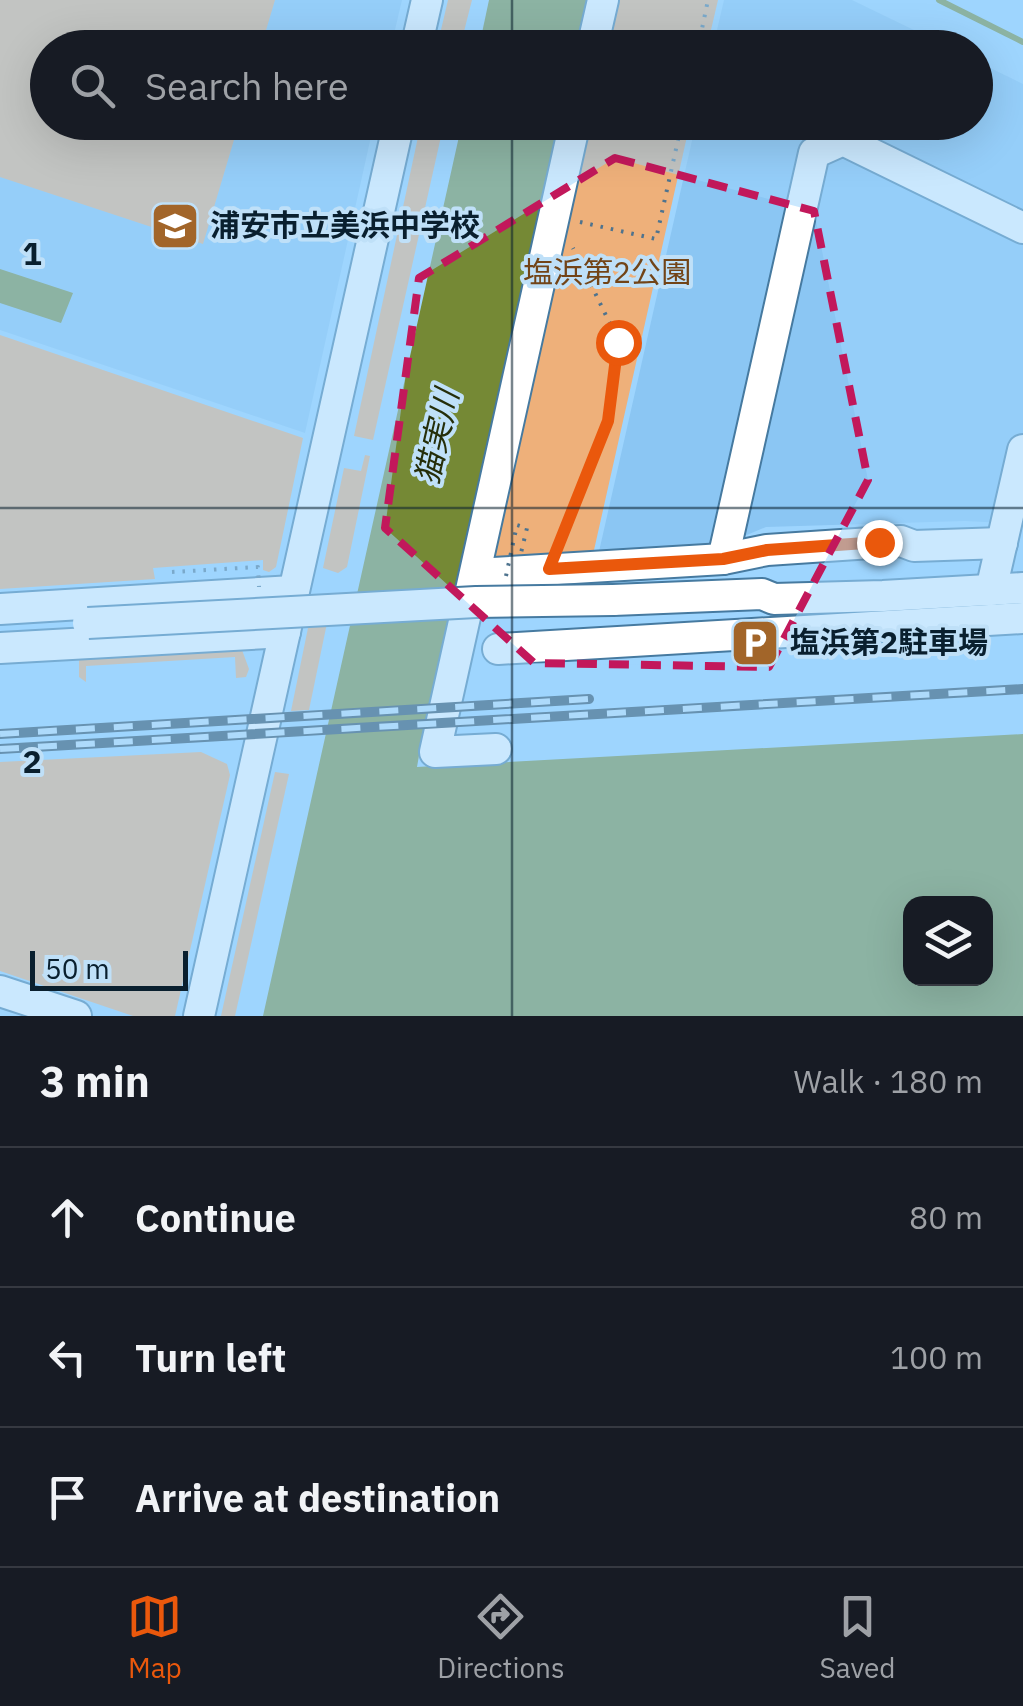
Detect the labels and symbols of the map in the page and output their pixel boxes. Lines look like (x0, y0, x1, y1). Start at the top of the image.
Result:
school or university icon: 浦安市立美浜中学校 (149, 200, 201, 252)
place label: 浦安市立美浜中学校 (210, 205, 480, 244)
text: 1 (22, 232, 42, 274)
park label: 塩浜第2公園 (523, 252, 691, 291)
route start (596, 320, 642, 366)
water label: 猫実川 (405, 382, 468, 488)
route end (857, 520, 903, 566)
parking icon: 塩浜第2駐車場 (729, 617, 781, 669)
place label: 塩浜第2駐車場 (790, 622, 988, 661)
text: 2 (22, 740, 42, 782)
scale bar (30, 946, 188, 990)

